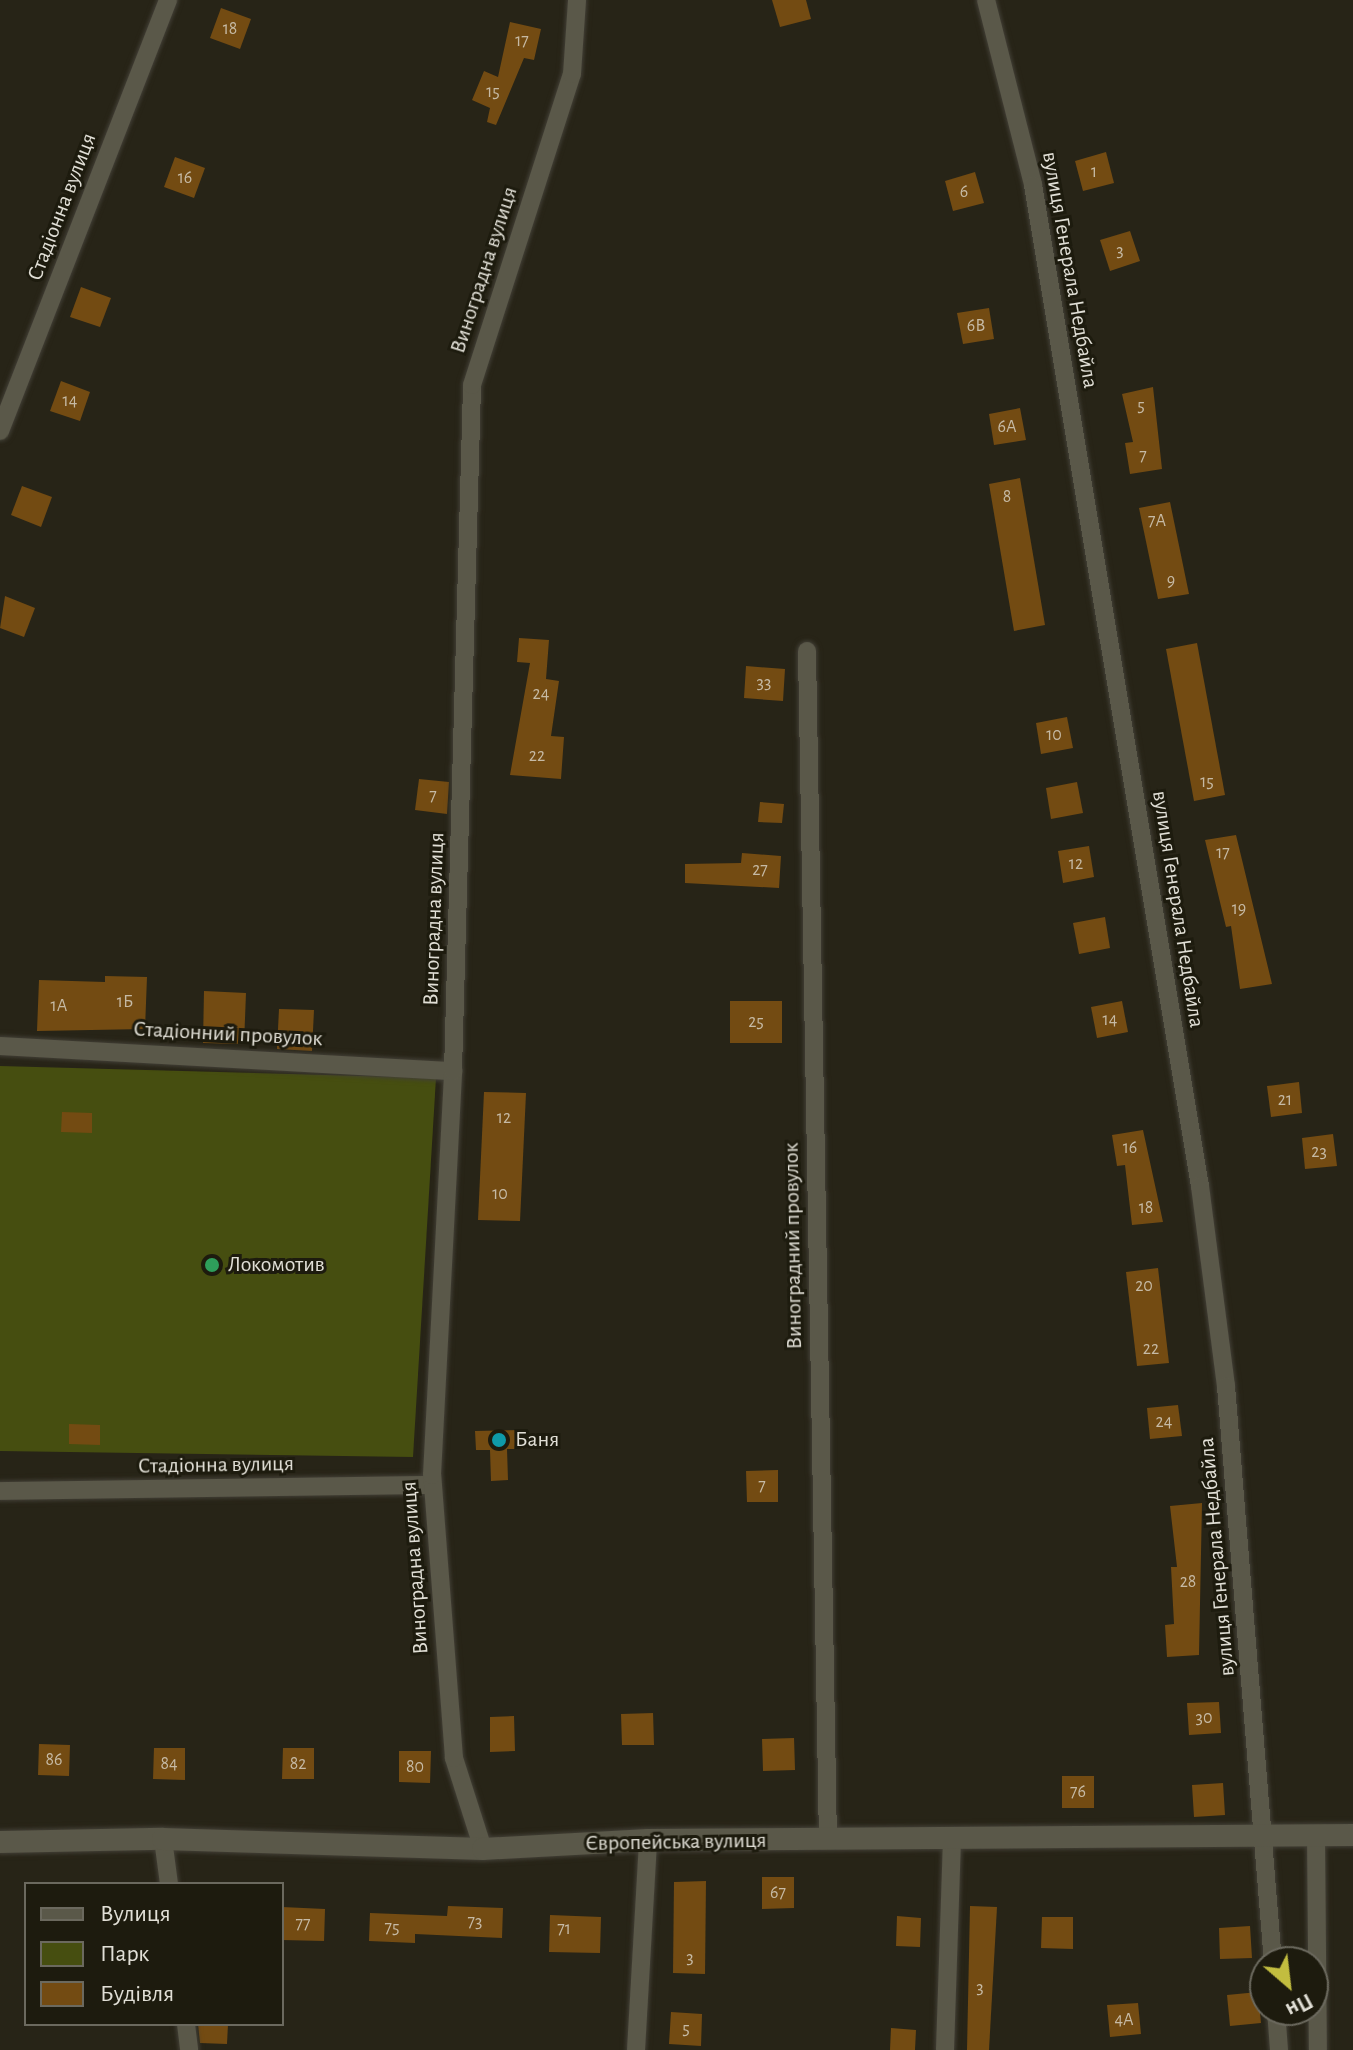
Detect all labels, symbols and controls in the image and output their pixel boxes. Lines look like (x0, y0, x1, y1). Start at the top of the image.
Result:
house number: 18 (223, 18, 237, 40)
house number: 17 (515, 30, 529, 52)
house number: 15 (486, 81, 500, 103)
street label: Стадіонна вулиця (22, 129, 102, 285)
street label: вулиця Генерала Недбайла (1036, 150, 1104, 390)
house number: 1 (1091, 161, 1097, 183)
house number: 16 (178, 167, 192, 189)
house number: 6 (960, 181, 968, 203)
street label: Виноградна вулиця (445, 183, 523, 357)
house number: 3 (1116, 240, 1124, 262)
house number: 6В (967, 315, 985, 337)
house number: 14 (63, 390, 77, 412)
house number: 5 (1137, 395, 1145, 417)
house number: 6А (997, 416, 1017, 438)
house number: 7 (1139, 445, 1147, 467)
house number: 8 (1003, 486, 1011, 508)
house number: 7А (1148, 510, 1166, 532)
house number: 9 (1167, 570, 1175, 592)
house number: 33 (757, 672, 771, 694)
house number: 24 (533, 683, 549, 705)
house number: 10 (1046, 724, 1062, 746)
house number: 22 (529, 745, 545, 767)
house number: 15 (1200, 771, 1214, 793)
house number: 7 (429, 785, 437, 807)
street label: вулиця Генерала Недбайла (1146, 789, 1210, 1029)
street label: Виноградна вулиця (418, 832, 450, 1006)
house number: 17 (1216, 842, 1230, 864)
house number: 12 (1069, 853, 1083, 875)
house number: 27 (752, 859, 768, 881)
house number: 19 (1232, 898, 1246, 920)
house number: 1Б (117, 991, 133, 1013)
house number: 1А (51, 995, 67, 1017)
house number: 14 (1103, 1009, 1117, 1031)
house number: 25 (748, 1011, 764, 1033)
street label: Стадіонний провулок (133, 1016, 323, 1052)
house number: 21 (1278, 1089, 1292, 1111)
house number: 12 (497, 1107, 511, 1129)
house number: 16 (1123, 1137, 1137, 1159)
house number: 23 (1311, 1141, 1327, 1163)
street label: Виноградний провулок (778, 1142, 808, 1350)
house number: 10 (492, 1183, 508, 1205)
house number: 18 (1139, 1197, 1153, 1219)
place label: Локомотив (228, 1252, 325, 1278)
marker: Локомотив (203, 1256, 221, 1274)
house number: 20 (1135, 1275, 1153, 1297)
house number: 22 (1143, 1338, 1159, 1360)
house number: 24 (1156, 1411, 1172, 1433)
place label: Баня (515, 1427, 559, 1453)
marker: Баня (490, 1431, 508, 1449)
street label: вулиця Генерала Недбайла (1193, 1437, 1241, 1677)
street label: Стадіонна вулиця (138, 1450, 294, 1480)
house number: 7 (758, 1475, 766, 1497)
street label: Виноградна вулиця (396, 1481, 434, 1655)
house number: 28 (1180, 1571, 1196, 1593)
house number: 30 (1196, 1707, 1212, 1729)
house number: 86 (46, 1749, 62, 1771)
house number: 84 (160, 1753, 178, 1775)
house number: 82 (290, 1753, 306, 1775)
house number: 80 (406, 1756, 424, 1778)
house number: 76 (1070, 1781, 1086, 1803)
street label: Європейська вулиця (585, 1827, 767, 1857)
legend (24, 1882, 284, 2026)
house number: 67 (770, 1882, 786, 1904)
text: Вулиця (100, 1902, 171, 1926)
house number: 73 (468, 1911, 482, 1933)
house number: 77 (295, 1913, 311, 1935)
house number: 75 (384, 1917, 400, 1939)
house number: 71 (557, 1918, 571, 1940)
text: Парк (100, 1942, 149, 1966)
north arrow (1249, 1946, 1329, 2026)
house number: 3 (686, 1947, 694, 1969)
house number: 3 (976, 1977, 984, 1999)
text: Будівля (100, 1982, 174, 2006)
text: Пн (1282, 1989, 1316, 2021)
house number: 4А (1114, 2009, 1134, 2031)
house number: 5 (682, 2018, 690, 2040)

